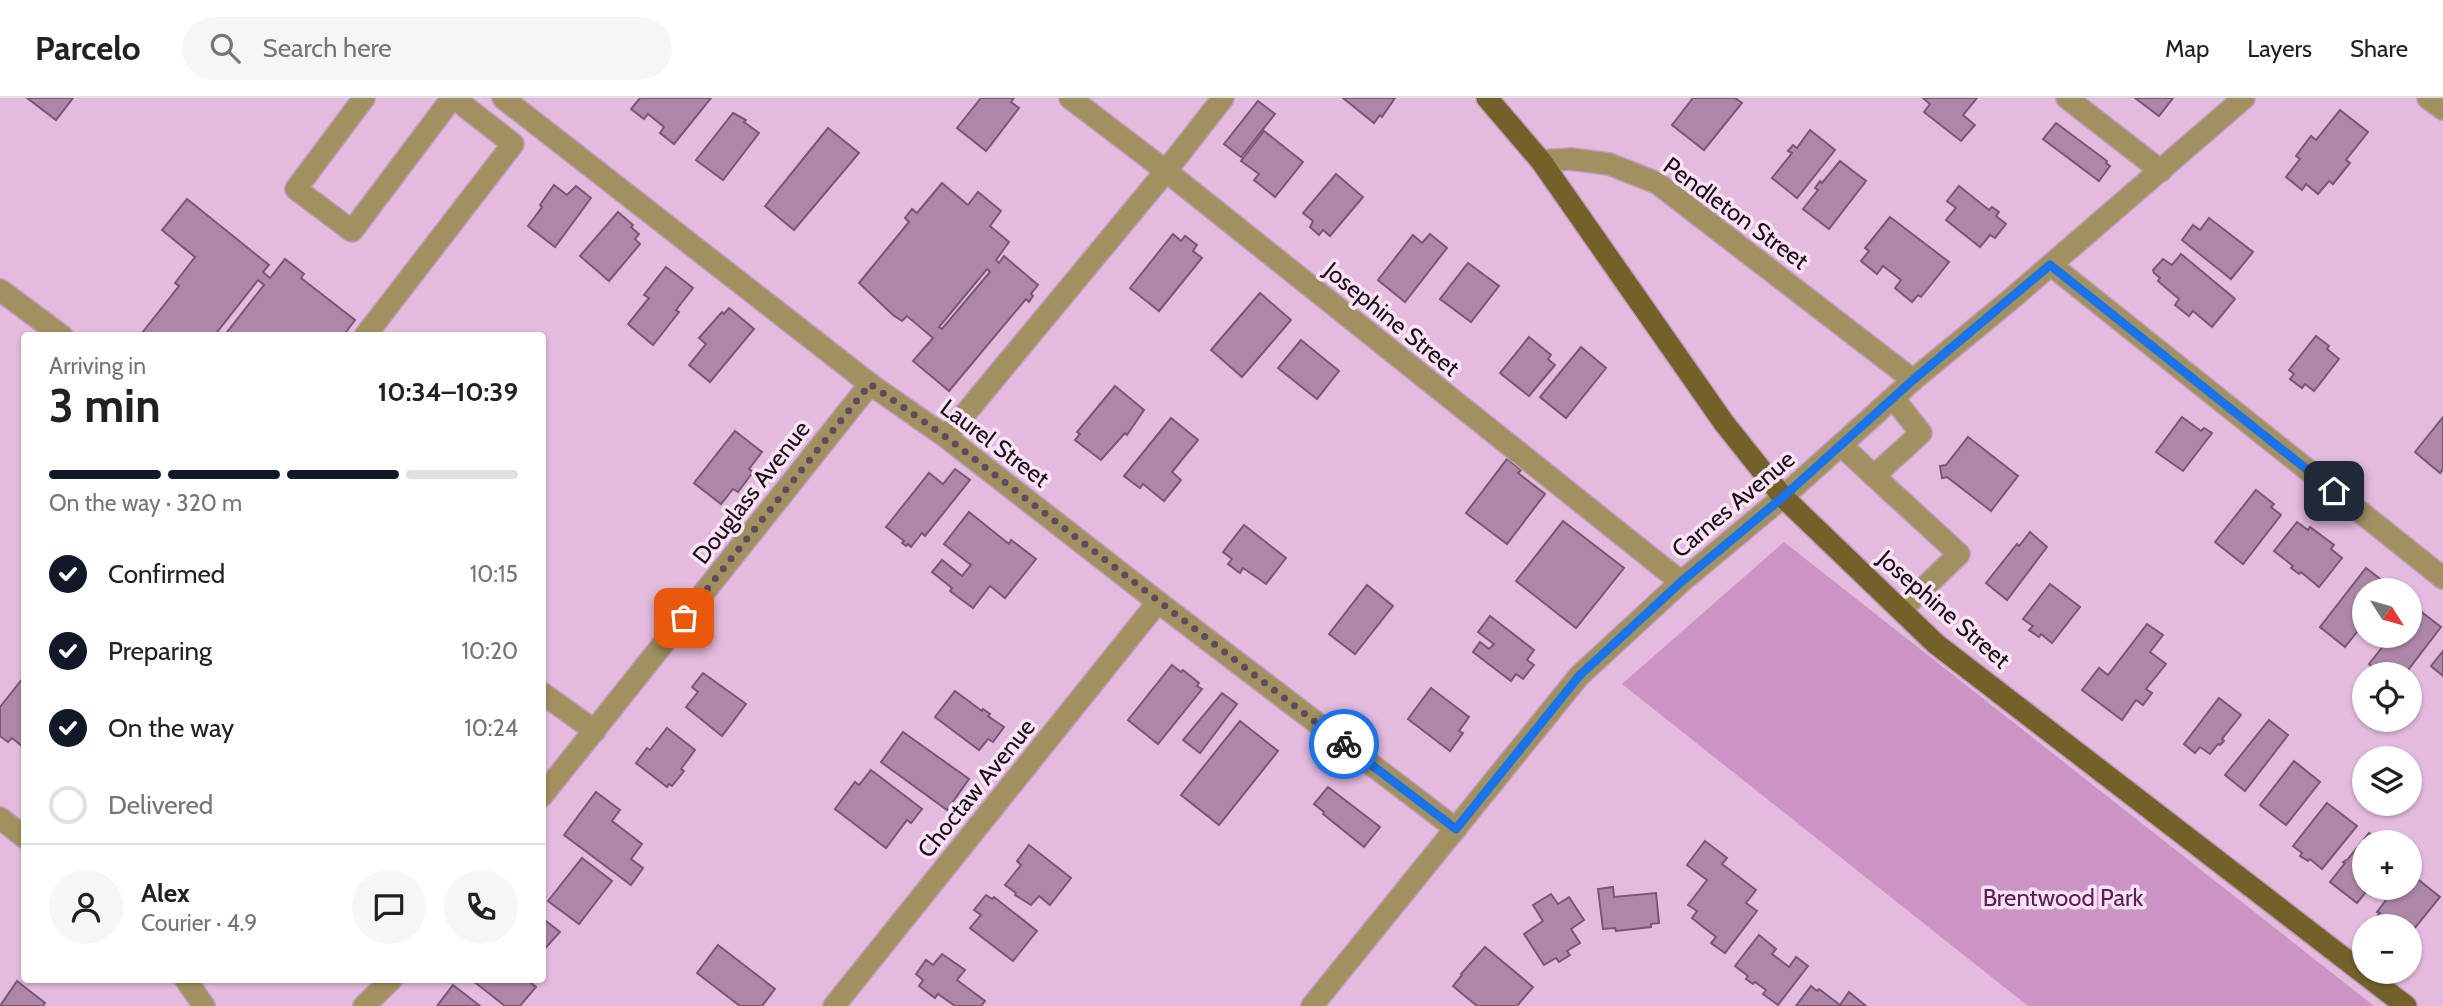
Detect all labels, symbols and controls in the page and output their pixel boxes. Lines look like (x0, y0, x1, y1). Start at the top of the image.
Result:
search box (182, 17, 672, 80)
text: Parcelo (35, 28, 140, 68)
icon: search (206, 29, 244, 67)
text: Search here (262, 32, 392, 64)
text: Map (2165, 34, 2209, 63)
text: Layers (2247, 34, 2312, 63)
text: Share (2350, 34, 2408, 63)
street label: Pendleton Street (1658, 151, 1814, 275)
street label: Josephine Street (1318, 255, 1465, 382)
text: Arriving in (49, 352, 146, 380)
text: 10:34–10:39 (378, 376, 518, 408)
text: 3 min (49, 378, 161, 434)
street label: Laurel Street (935, 393, 1055, 493)
street label: Douglass Avenue (686, 415, 816, 569)
street label: Carnes Avenue (1666, 444, 1800, 564)
pin (2304, 461, 2364, 521)
icon: home (2315, 472, 2353, 510)
text: On the way · 320 m (49, 489, 242, 517)
street label: Josephine Street (1871, 543, 2016, 674)
icon: check (49, 555, 87, 593)
text: Confirmed (108, 558, 225, 590)
text: 10:15 (470, 560, 518, 588)
north arrow (2352, 578, 2422, 648)
map controls (2352, 578, 2422, 984)
pin (654, 588, 714, 648)
icon: bag (665, 599, 703, 637)
icon: check (49, 632, 87, 670)
text: Preparing (108, 635, 212, 667)
text: 10:20 (462, 637, 518, 665)
button: locate (2352, 662, 2422, 732)
icon: check (49, 709, 87, 747)
courier (1309, 709, 1379, 779)
text: On the way (108, 712, 234, 744)
street label: Choctaw Avenue (911, 713, 1041, 863)
text: 10:24 (464, 714, 518, 742)
icon: bike (1325, 725, 1363, 763)
button: layers (2352, 746, 2422, 816)
text: Delivered (108, 789, 213, 821)
button: + (2352, 830, 2422, 900)
button: person (49, 870, 123, 944)
button: chat (352, 870, 426, 944)
button: phone (444, 870, 518, 944)
text: Alex (141, 877, 190, 909)
park label: Brentwood Park (1983, 883, 2144, 912)
text: Courier · 4.9 (141, 909, 257, 937)
button: − (2352, 914, 2422, 984)

